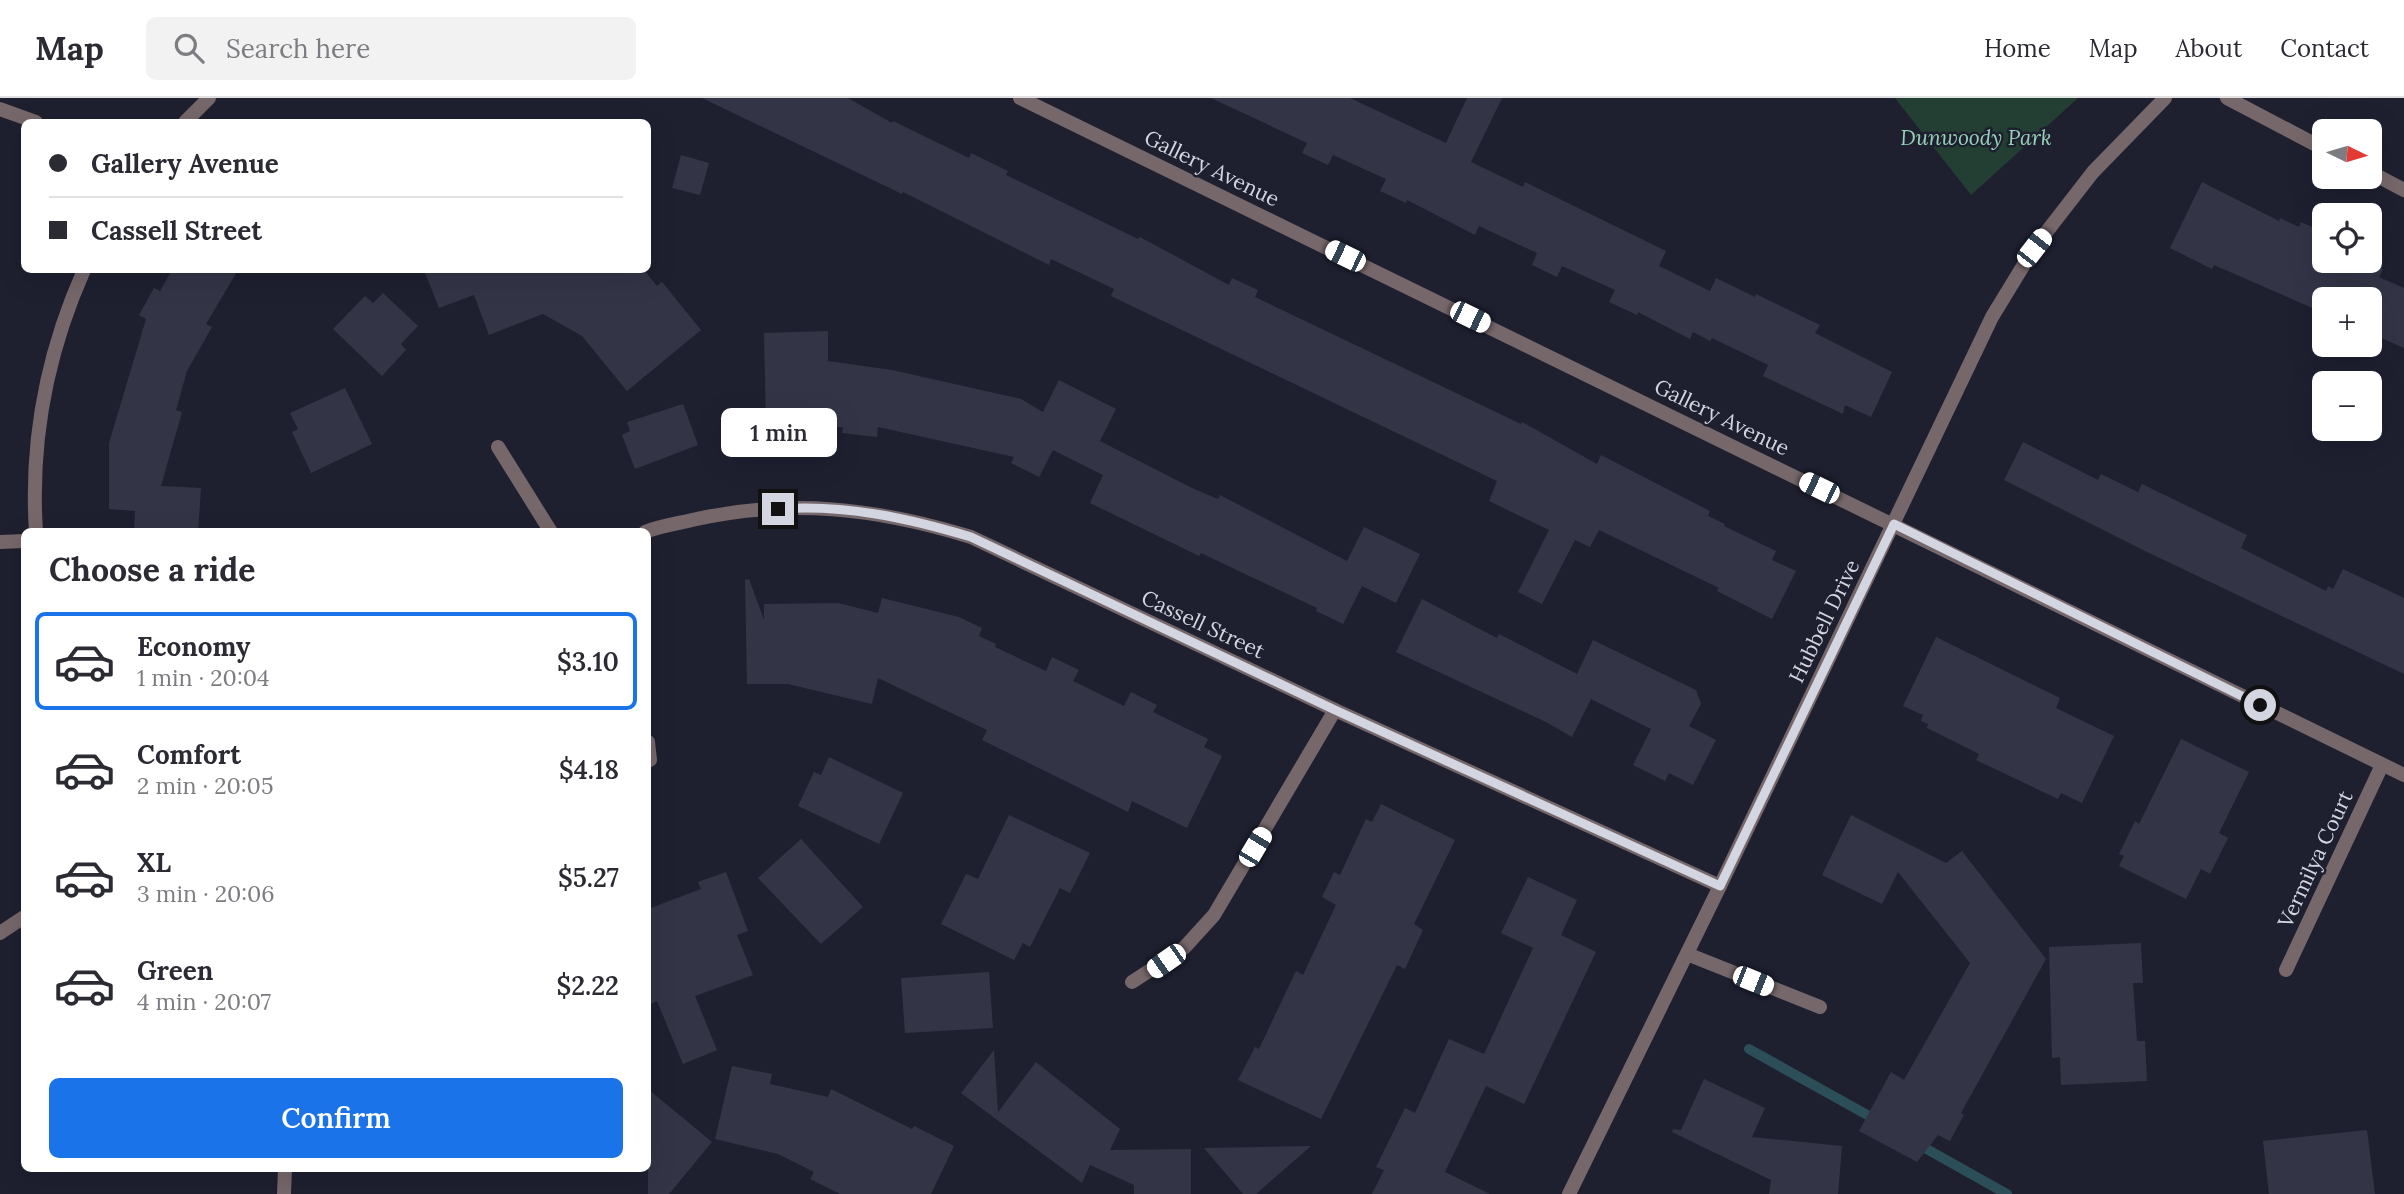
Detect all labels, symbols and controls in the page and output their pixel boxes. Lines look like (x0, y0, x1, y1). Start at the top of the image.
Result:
search box (146, 17, 636, 80)
text: Map (35, 27, 104, 69)
icon: search (170, 29, 208, 67)
text: Search here (226, 32, 370, 65)
text: Home (1984, 33, 2051, 64)
text: Map (2089, 33, 2138, 64)
text: About (2176, 33, 2242, 64)
text: Contact (2280, 33, 2369, 64)
north arrow (2312, 119, 2382, 189)
map controls (2312, 119, 2382, 441)
street label: Gallery Avenue (1140, 124, 1284, 212)
park label: Dunwoody Park (1900, 124, 2052, 151)
text: Gallery Avenue (91, 147, 279, 180)
button: locate (2312, 203, 2382, 273)
text: Cassell Street (91, 214, 262, 247)
car (2013, 225, 2056, 271)
car (1322, 237, 1369, 275)
button: + (2312, 287, 2382, 357)
car (1447, 298, 1494, 336)
button: − (2312, 371, 2382, 441)
street label: Gallery Avenue (1650, 373, 1794, 461)
callout: 1 min (720, 408, 836, 456)
text: 1 min (750, 418, 808, 447)
car (1796, 469, 1843, 507)
route end (762, 493, 794, 525)
text: Choose a ride (49, 549, 256, 590)
street label: Hubbell Drive (1783, 555, 1865, 687)
street label: Cassell Street (1137, 584, 1270, 665)
icon: car (53, 630, 116, 693)
text: Economy (137, 630, 250, 663)
text: $3.10 (557, 645, 619, 678)
text: 1 min · 20:04 (137, 663, 269, 692)
route start (2244, 689, 2276, 721)
icon: car (53, 738, 116, 801)
text: Comfort (137, 738, 241, 771)
text: $4.18 (559, 753, 619, 786)
text: 2 min · 20:05 (137, 771, 273, 800)
street label: Vermilya Court (2271, 785, 2359, 933)
car (1236, 824, 1275, 870)
icon: car (53, 846, 116, 909)
text: XL (137, 846, 171, 879)
text: $5.27 (558, 861, 619, 894)
text: 3 min · 20:06 (137, 879, 275, 908)
car (1143, 940, 1190, 982)
icon: car (53, 954, 116, 1017)
text: Green (137, 954, 213, 987)
car (1730, 963, 1777, 999)
text: $2.22 (556, 969, 619, 1002)
text: 4 min · 20:07 (137, 987, 271, 1016)
button: Confirm (49, 1078, 623, 1158)

